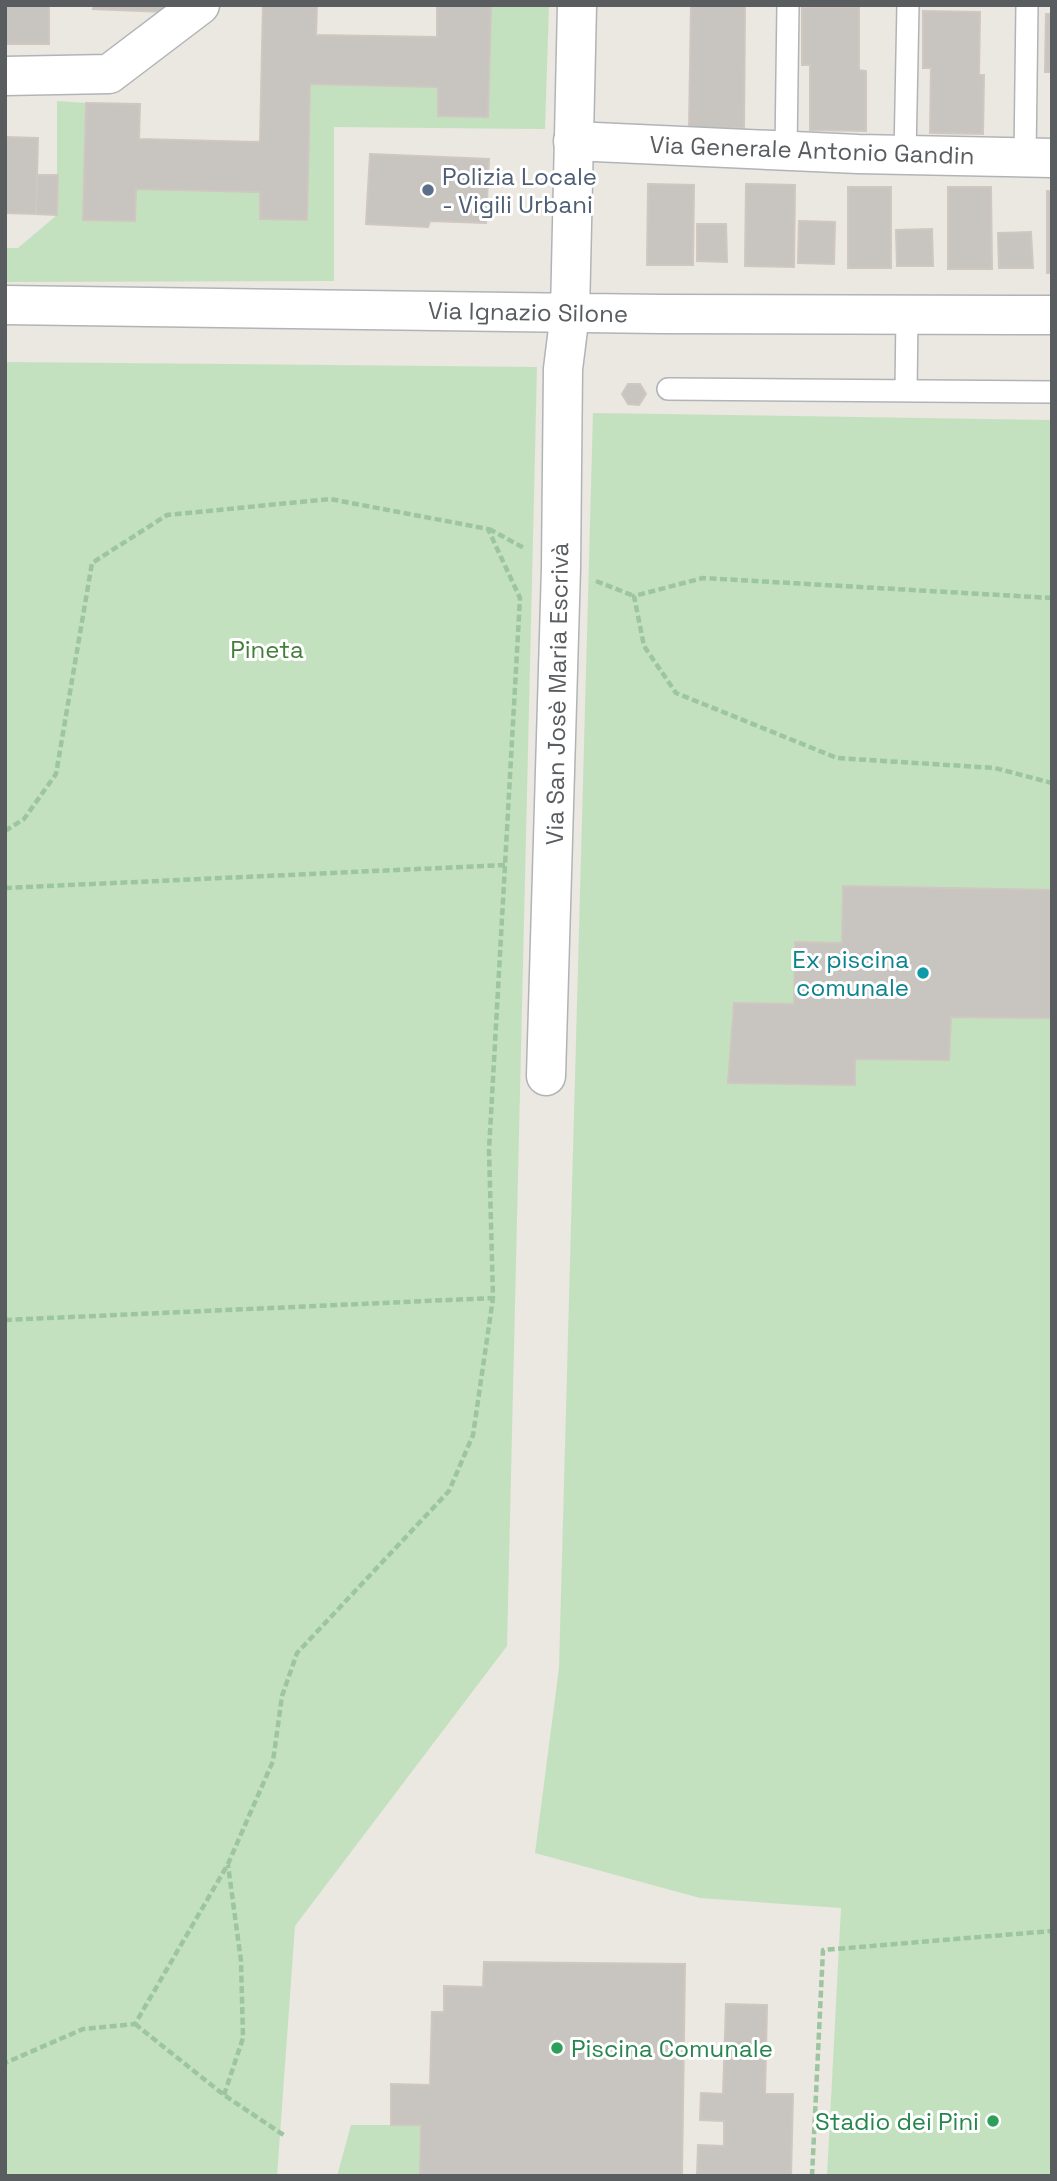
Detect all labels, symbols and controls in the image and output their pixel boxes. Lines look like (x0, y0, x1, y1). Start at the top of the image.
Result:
street label: Via Generale Antonio Gandin (649, 129, 975, 171)
place label: Polizia Locale - Vigili Urbani (442, 161, 597, 220)
marker: Polizia Locale - Vigili Urbani (420, 182, 436, 198)
street label: Via Ignazio Silone (428, 295, 628, 329)
street label: Via San Josè Maria Escrivà (539, 542, 575, 846)
park label: Pineta (230, 634, 304, 665)
place label: Ex piscina comunale (792, 944, 909, 1003)
marker: Ex piscina comunale (915, 965, 931, 981)
place label: Piscina Comunale (571, 2033, 773, 2064)
marker: Piscina Comunale (549, 2040, 565, 2056)
place label: Stadio dei Pini (815, 2106, 979, 2137)
marker: Stadio dei Pini (985, 2113, 1001, 2129)

